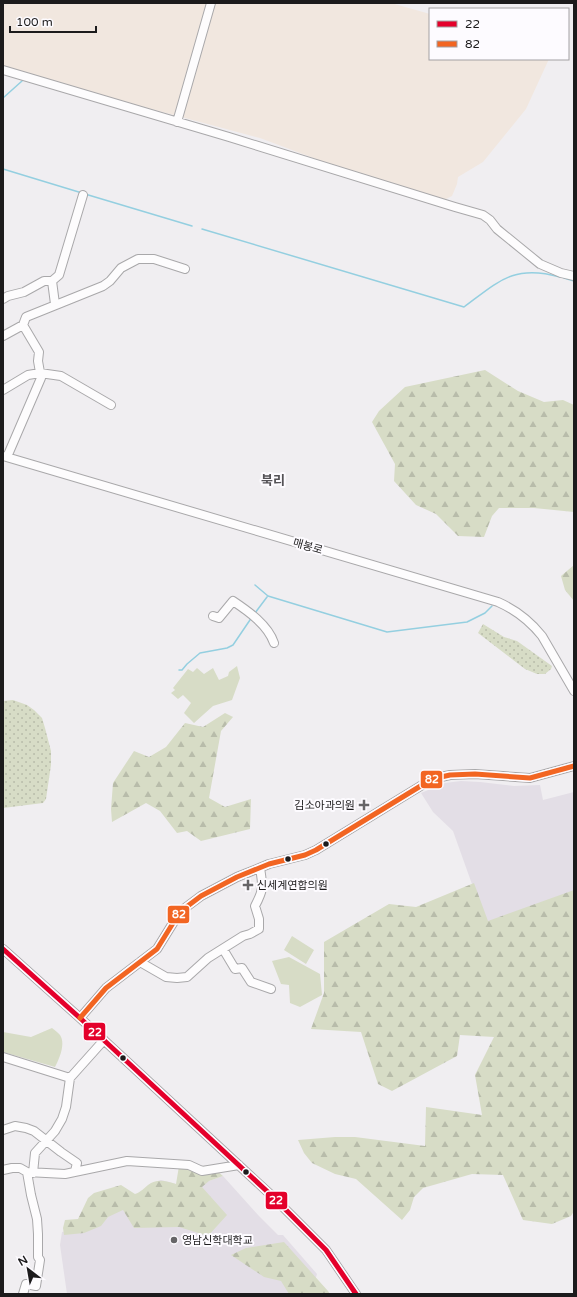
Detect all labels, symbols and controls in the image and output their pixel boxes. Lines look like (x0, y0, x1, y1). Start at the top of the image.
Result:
scale bar (10, 8, 96, 34)
legend (429, 8, 569, 60)
text: 100 m (16, 15, 53, 29)
text: 22 (465, 17, 480, 31)
text: 82 (465, 37, 480, 51)
district label: 북리 (261, 473, 285, 489)
street label: 매봉로 (291, 536, 324, 557)
line badge: 82 (420, 770, 443, 789)
text: 82 (425, 773, 439, 786)
place label: 김소아과의원 (294, 799, 355, 812)
marker: 김소아과의원 (358, 799, 370, 811)
unlabelled marker (321, 839, 331, 849)
unlabelled marker (283, 854, 293, 864)
marker: 신세계연합의원 (242, 879, 254, 891)
place label: 신세계연합의원 (257, 879, 328, 892)
line badge: 82 (167, 905, 190, 924)
text: 82 (172, 908, 186, 921)
line badge: 22 (83, 1022, 106, 1041)
text: 22 (88, 1026, 102, 1039)
unlabelled marker (118, 1053, 128, 1063)
unlabelled marker (241, 1167, 251, 1177)
line badge: 22 (265, 1191, 288, 1210)
text: 22 (269, 1194, 283, 1207)
place label: 영남신학대학교 (182, 1234, 253, 1247)
marker: 영남신학대학교 (169, 1235, 179, 1245)
north arrow (8, 1249, 48, 1289)
text: N (16, 1253, 30, 1269)

